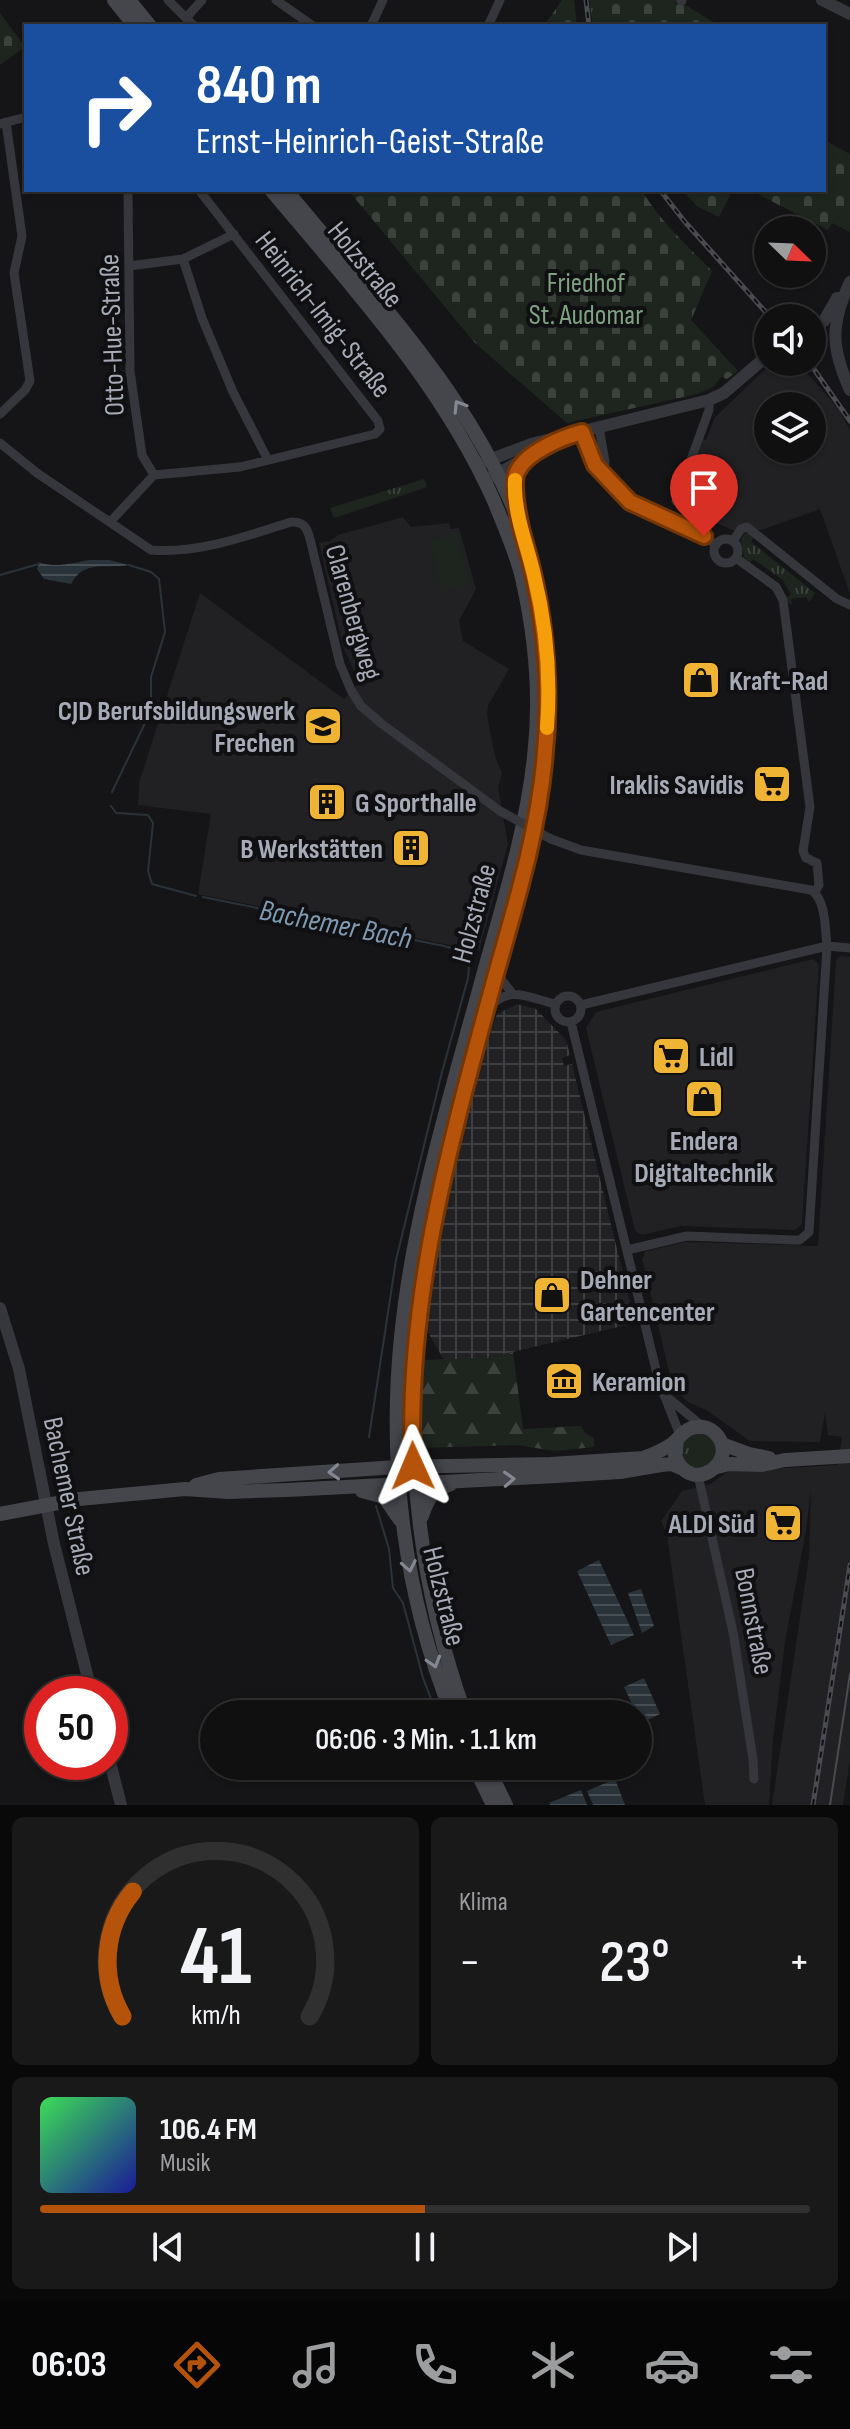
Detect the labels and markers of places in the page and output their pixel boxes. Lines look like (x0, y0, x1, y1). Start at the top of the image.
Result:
pin (670, 454, 738, 536)
shop icon: Kraft-Rad (680, 659, 722, 701)
place label: Kraft-Rad (729, 665, 828, 698)
place label: CJD Berufsbildungswerk Frechen (58, 695, 295, 760)
school or university icon: CJD Berufsbildungswerk Frechen (302, 705, 344, 747)
supermarket icon: Iraklis Savidis (751, 763, 793, 805)
place label: Iraklis Savidis (609, 769, 744, 802)
building icon: G Sporthalle (306, 781, 348, 823)
place label: G Sporthalle (355, 787, 477, 820)
building icon: B Werkstätten (390, 827, 432, 869)
place label: B Werkstätten (240, 833, 383, 866)
supermarket icon: Lidl (650, 1035, 692, 1077)
place label: Lidl (699, 1041, 734, 1074)
shop icon: Endera Digitaltechnik (683, 1078, 725, 1120)
place label: Endera Digitaltechnik (634, 1125, 774, 1190)
place label: Dehner Gartencenter (580, 1264, 715, 1329)
shop icon: Dehner Gartencenter (531, 1274, 573, 1316)
museum icon: Keramion (543, 1360, 585, 1402)
place label: Keramion (592, 1366, 686, 1399)
supermarket icon: ALDI Süd (762, 1502, 804, 1544)
place label: ALDI Süd (668, 1508, 755, 1541)

